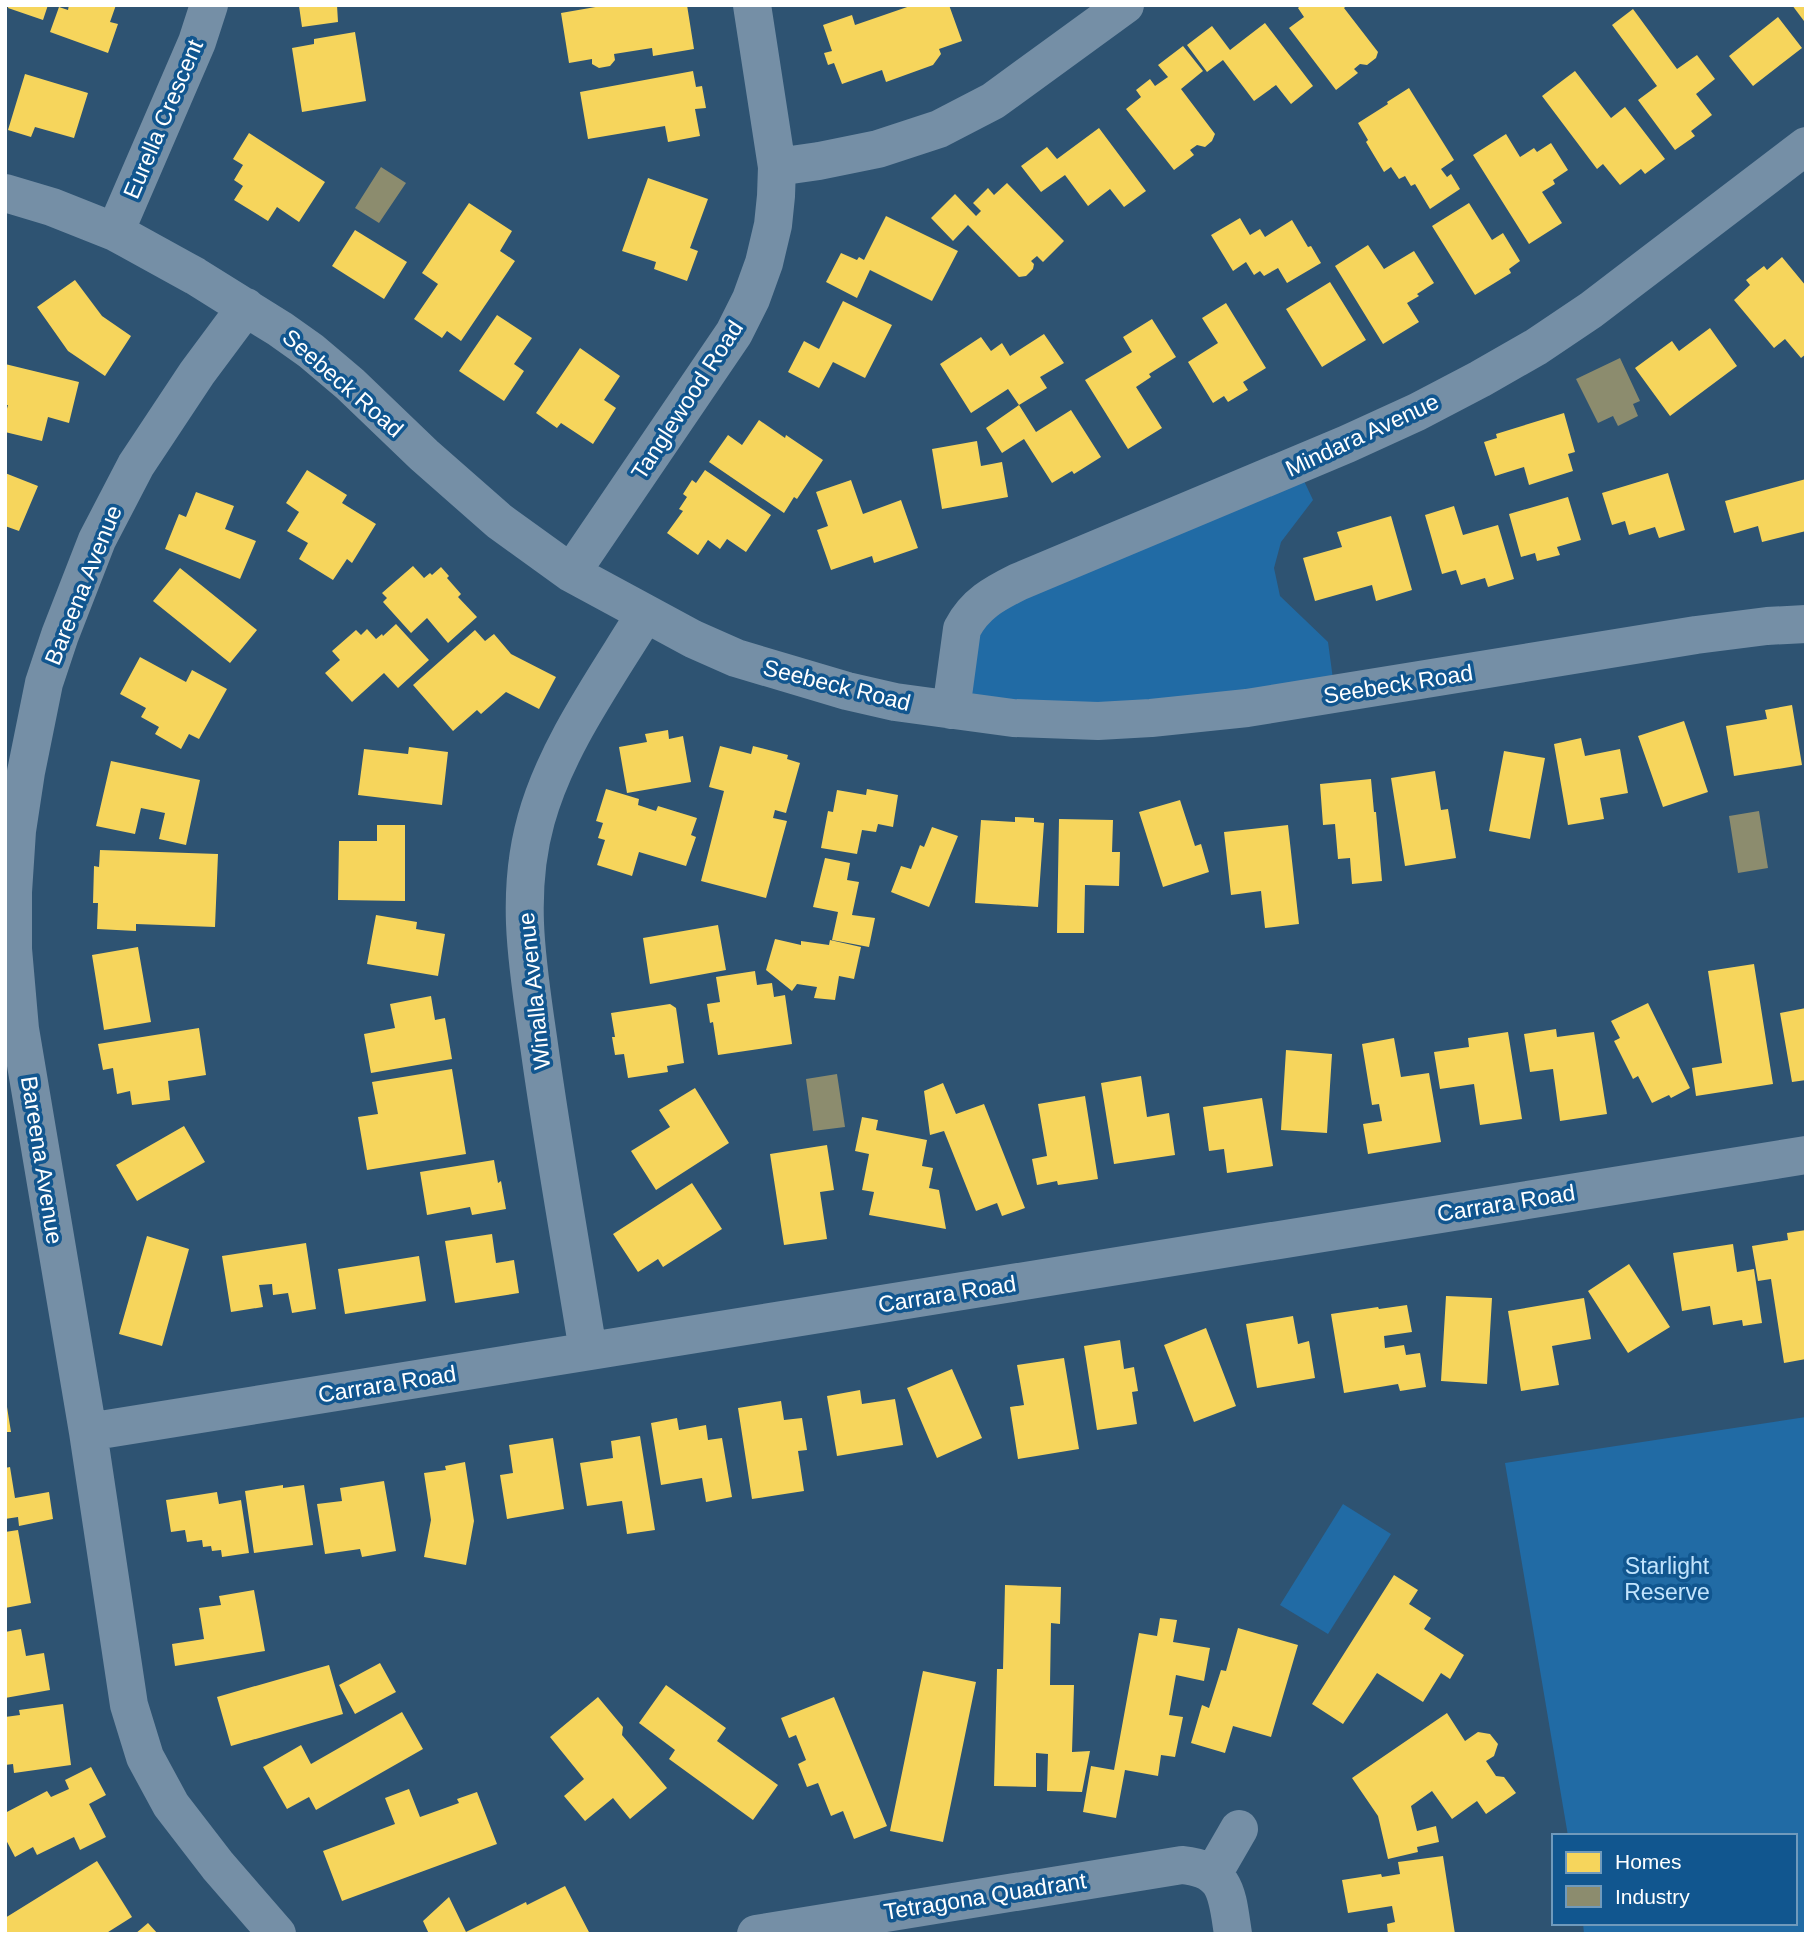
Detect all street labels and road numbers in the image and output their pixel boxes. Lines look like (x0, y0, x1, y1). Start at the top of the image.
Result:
street label: Eurella Crescent (118, 35, 208, 202)
street label: Tanglewood Road (626, 316, 748, 484)
street label: Seebeck Road (278, 324, 408, 442)
street label: Mindara Avenue (1281, 388, 1443, 482)
street label: Bareena Avenue (39, 501, 127, 669)
street label: Seebeck Road (761, 654, 913, 716)
street label: Seebeck Road (1321, 659, 1475, 709)
street label: Winalla Avenue (513, 911, 555, 1071)
street label: Bareena Avenue (16, 1074, 68, 1246)
street label: Carrara Road (1435, 1179, 1577, 1227)
street label: Carrara Road (876, 1270, 1018, 1318)
street label: Carrara Road (316, 1360, 458, 1408)
street label: Tetragona Quadrant (882, 1867, 1089, 1925)

